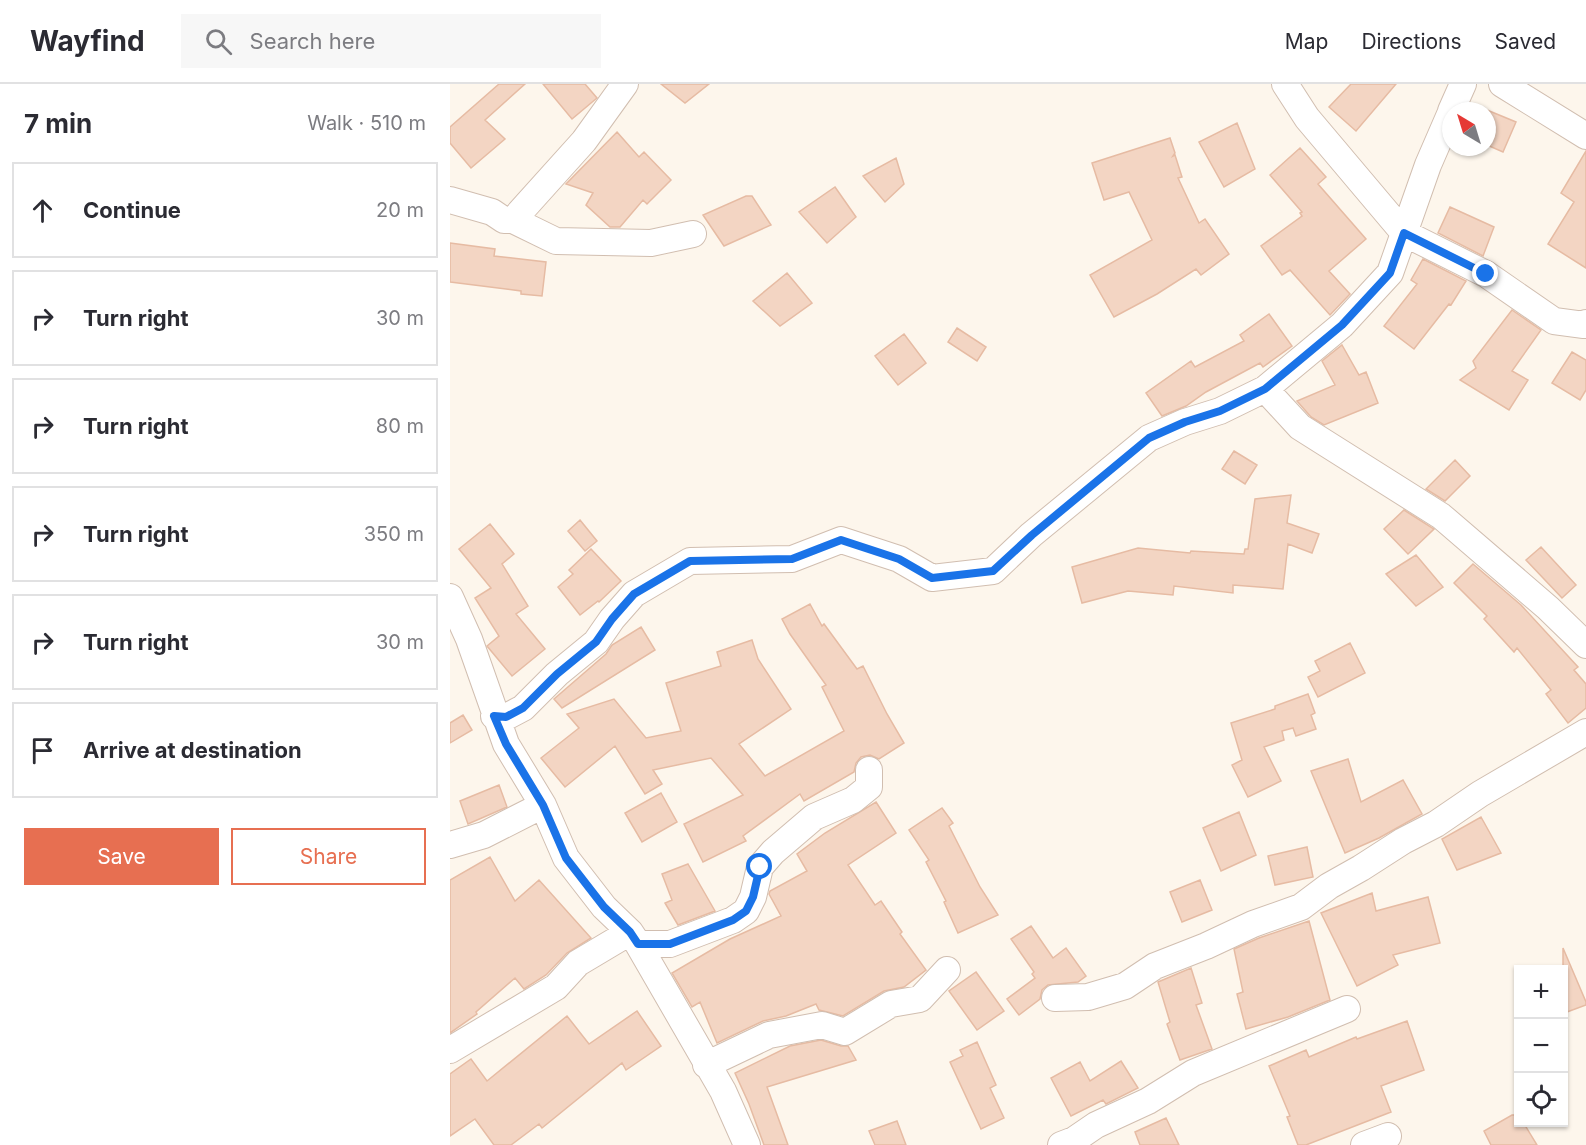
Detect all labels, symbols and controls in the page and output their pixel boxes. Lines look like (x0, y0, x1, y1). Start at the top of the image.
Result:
search box (181, 14, 601, 68)
text: Wayfind (30, 24, 145, 58)
icon: search (202, 25, 235, 58)
text: Search here (250, 28, 375, 54)
text: Map (1285, 29, 1328, 54)
text: Directions (1361, 29, 1462, 54)
text: Saved (1495, 29, 1556, 54)
north arrow (1442, 102, 1496, 156)
text: 7 min (24, 108, 92, 139)
text: Walk · 510 m (307, 111, 426, 135)
icon: ahead (26, 194, 59, 227)
text: Continue (83, 197, 181, 223)
text: 20 m (376, 198, 424, 222)
route end (1472, 260, 1498, 286)
icon: right (26, 302, 59, 335)
text: Turn right (83, 305, 189, 331)
text: 30 m (376, 306, 424, 330)
icon: right (26, 410, 59, 443)
text: Turn right (83, 413, 189, 439)
text: 80 m (376, 414, 424, 438)
icon: right (26, 518, 59, 551)
text: Turn right (83, 521, 189, 547)
text: 350 m (364, 522, 424, 546)
icon: right (26, 626, 59, 659)
text: Turn right (83, 629, 189, 655)
text: 30 m (376, 630, 424, 654)
icon: arrive (26, 734, 59, 767)
text: Arrive at destination (83, 737, 302, 763)
button: Save (24, 828, 219, 885)
button: Share (231, 828, 426, 885)
route start (746, 853, 772, 879)
map controls (1514, 965, 1568, 1127)
button: + (1514, 965, 1568, 1019)
button: − (1514, 1019, 1568, 1073)
button: locate (1514, 1073, 1568, 1127)

